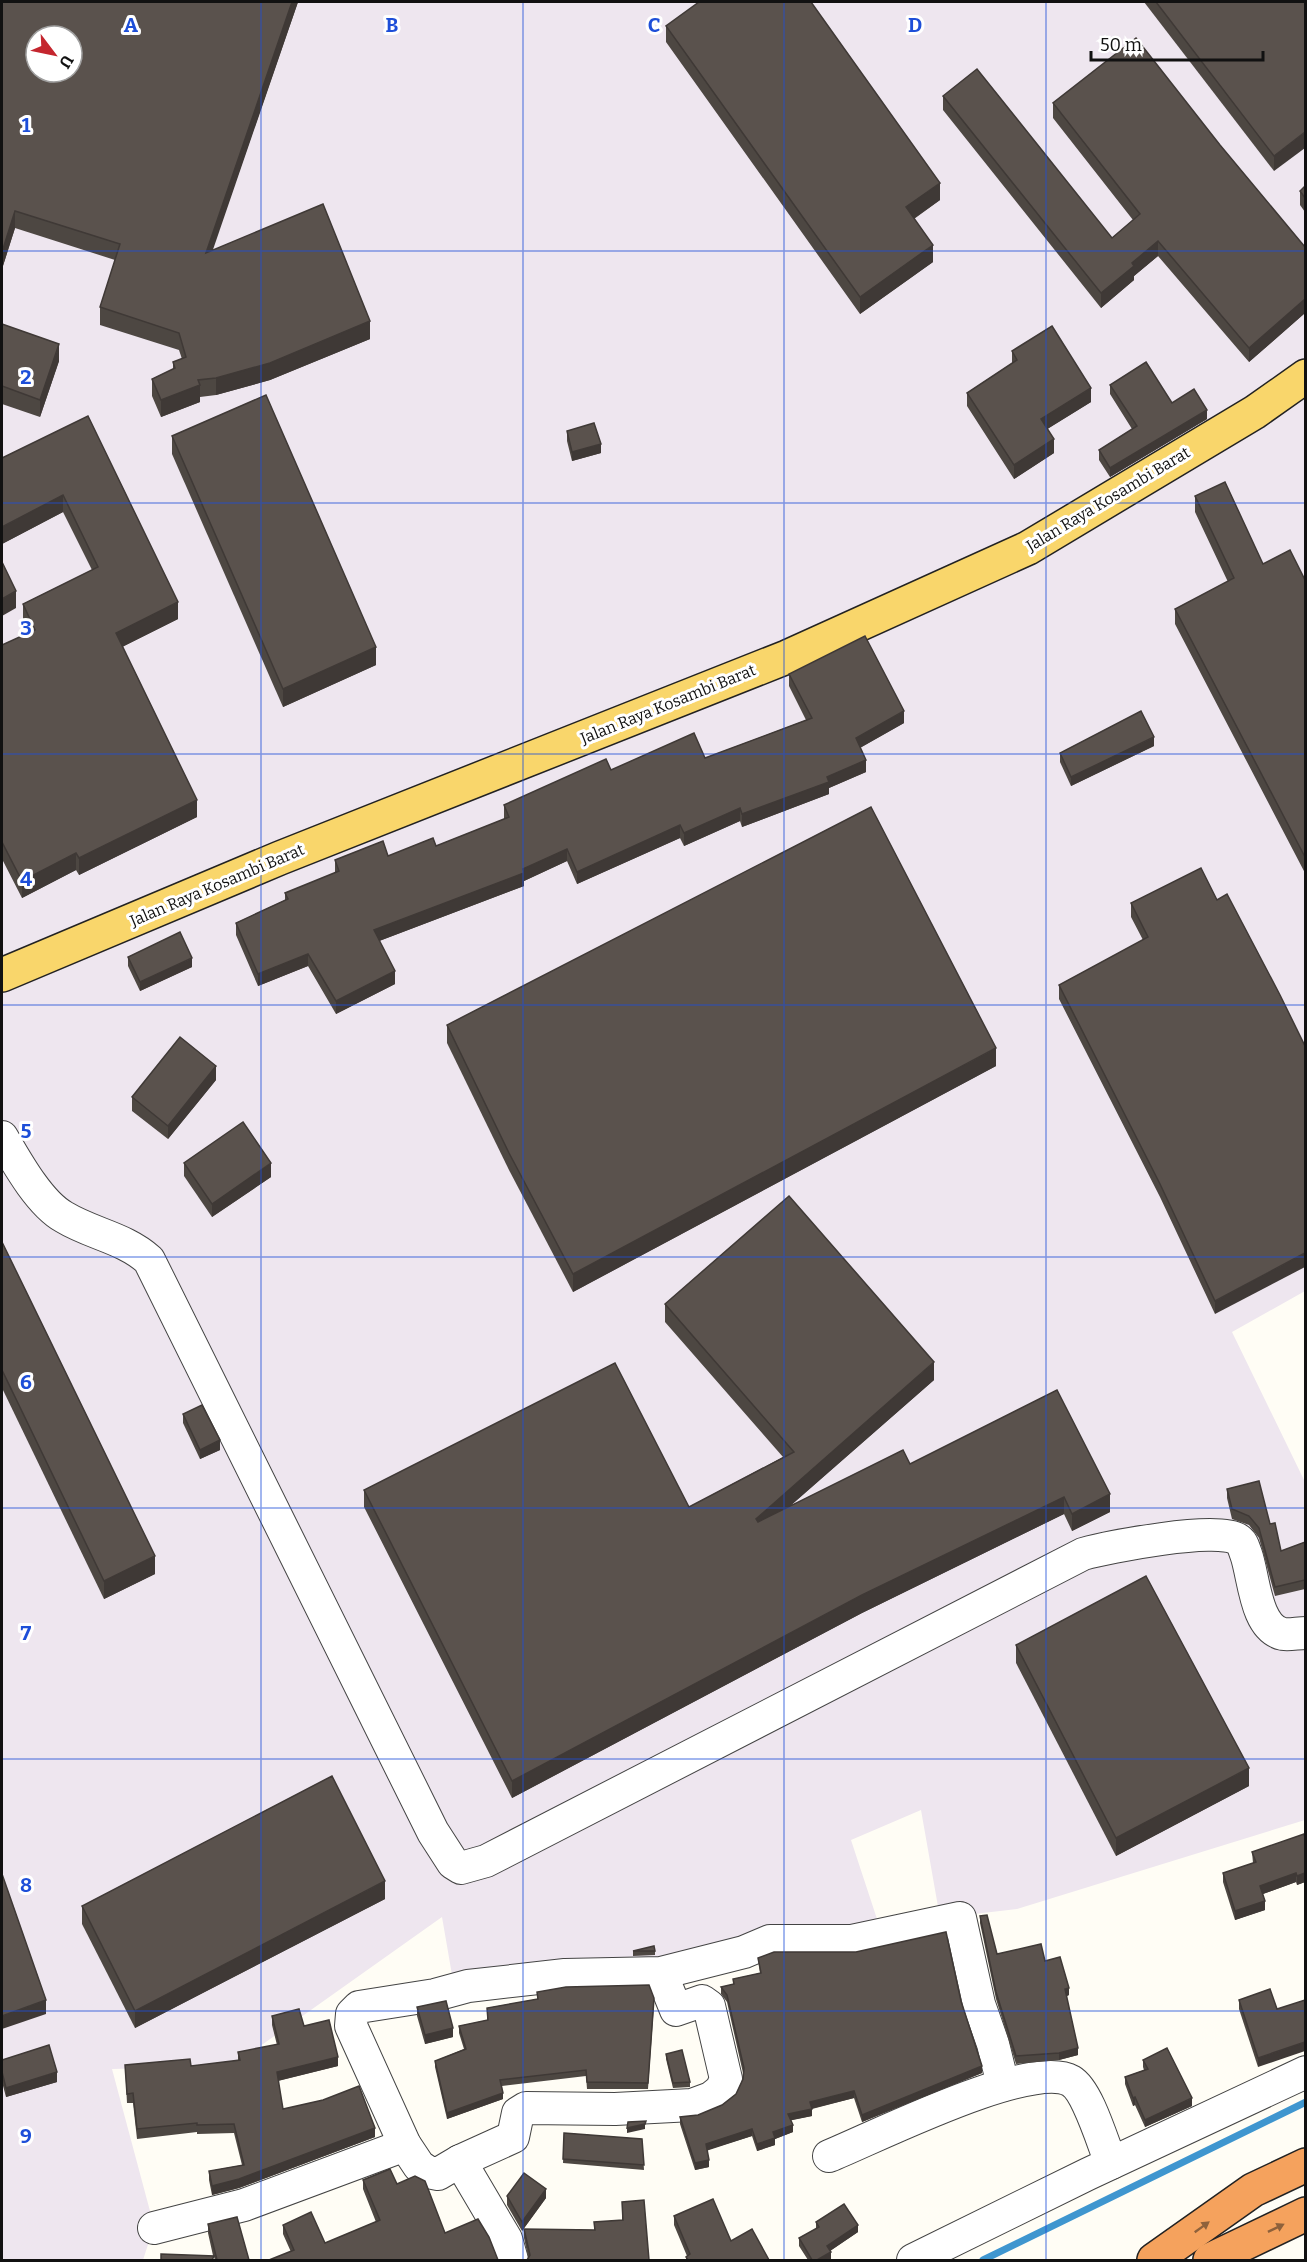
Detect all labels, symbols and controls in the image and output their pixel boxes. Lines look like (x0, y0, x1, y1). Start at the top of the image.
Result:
text: A (124, 13, 139, 37)
text: B (386, 13, 399, 37)
text: C (648, 13, 660, 37)
text: D (908, 13, 922, 37)
north arrow (24, 24, 84, 84)
scale bar (1091, 24, 1264, 62)
text: 50 m (1100, 34, 1142, 56)
text: U (55, 52, 77, 72)
text: 1 (22, 113, 31, 137)
text: 2 (20, 365, 32, 389)
street label: Jalan Raya Kosambi Barat (1022, 443, 1193, 556)
text: 3 (20, 616, 32, 640)
street label: Jalan Raya Kosambi Barat (577, 660, 759, 748)
street label: Jalan Raya Kosambi Barat (126, 840, 307, 931)
text: 4 (20, 867, 32, 891)
text: 5 (21, 1119, 32, 1143)
text: 6 (20, 1370, 32, 1394)
text: 7 (21, 1621, 32, 1645)
text: 8 (20, 1873, 32, 1897)
text: 9 (20, 2124, 32, 2148)
one-way arrow (1194, 2221, 1209, 2233)
one-way arrow (1268, 2224, 1285, 2233)

